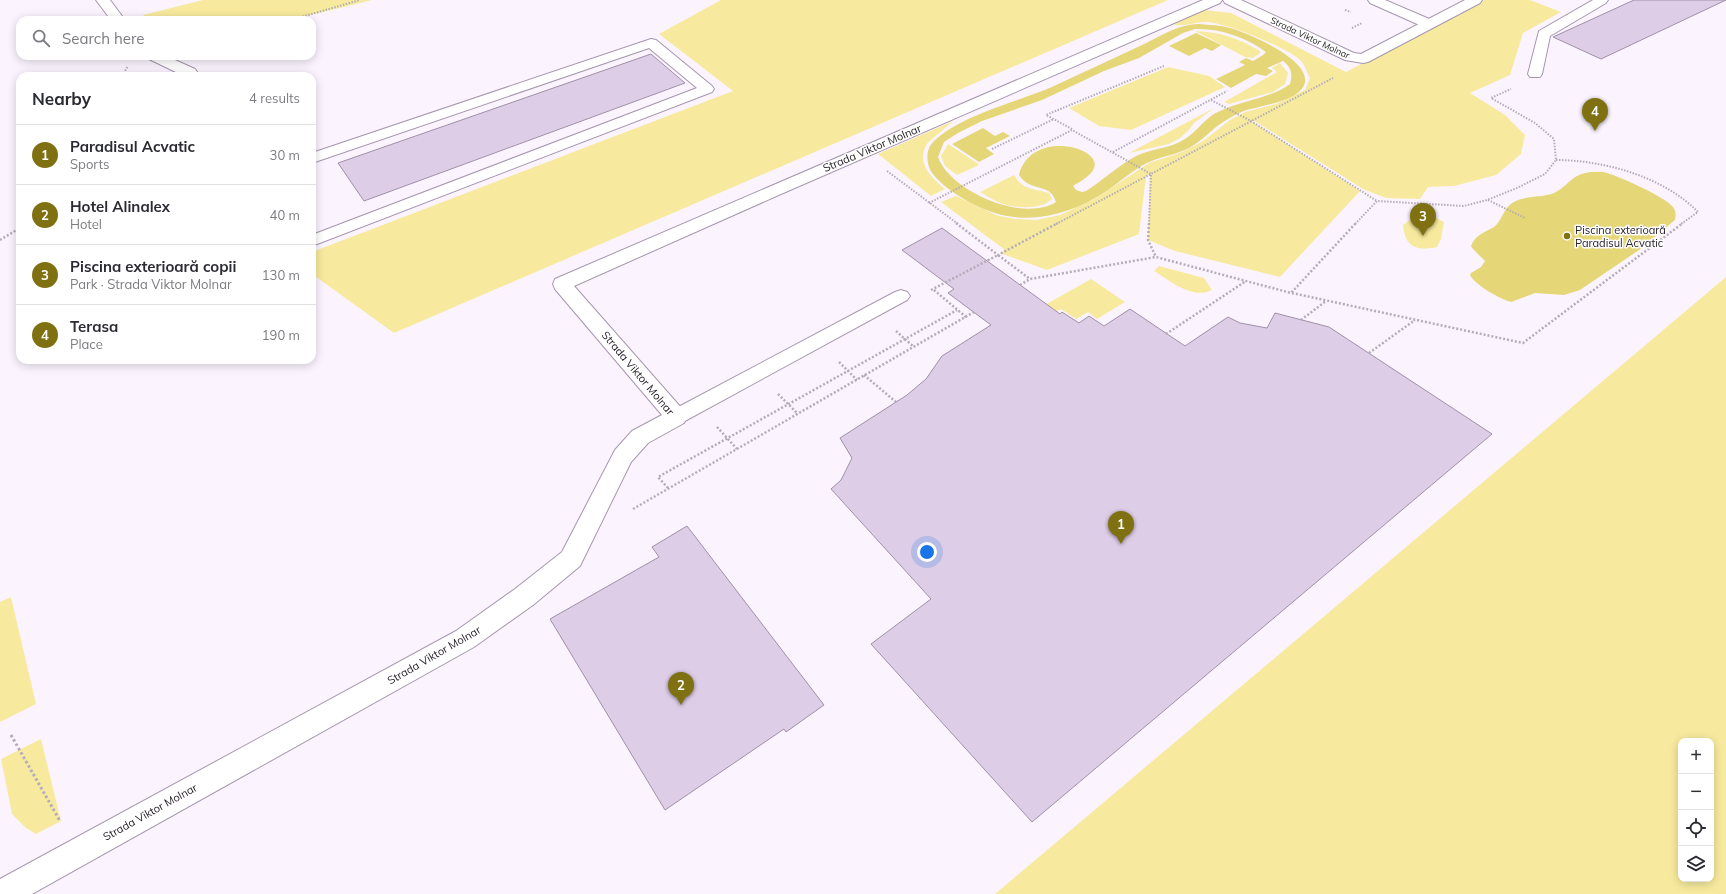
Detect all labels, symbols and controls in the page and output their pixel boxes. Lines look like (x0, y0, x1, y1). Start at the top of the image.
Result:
street label: Strada Viktor Molnar (1269, 14, 1352, 61)
search box (16, 16, 316, 60)
icon: search (30, 27, 52, 49)
text: Search here (62, 29, 144, 48)
text: Nearby (32, 88, 91, 109)
text: 4 results (249, 90, 300, 106)
pin: 4 (1582, 98, 1608, 131)
street label: Strada Viktor Molnar (821, 121, 923, 175)
text: Paradisul Acvatic (70, 137, 195, 156)
text: 1 (41, 147, 49, 163)
text: 30 m (270, 147, 300, 163)
text: Sports (70, 156, 109, 172)
text: Hotel Alinalex (70, 197, 170, 216)
pin: 3 (1410, 203, 1436, 236)
text: 2 (41, 207, 49, 223)
text: 40 m (270, 207, 300, 223)
text: Hotel (70, 216, 102, 232)
place label: Piscina exterioară Paradisul Acvatic (1575, 223, 1666, 250)
marker: Piscina exterioară Paradisul Acvatic (1562, 231, 1572, 241)
text: Piscina exterioară copii (70, 257, 236, 276)
text: 3 (41, 267, 49, 283)
text: 130 m (262, 267, 300, 283)
text: Park · Strada Viktor Molnar (70, 276, 232, 292)
text: Terasa (70, 317, 118, 336)
text: 4 (41, 327, 49, 343)
text: 190 m (262, 327, 300, 343)
street label: Strada Viktor Molnar (599, 328, 677, 418)
text: Place (70, 336, 103, 352)
pin: 1 (1108, 511, 1134, 544)
your location (917, 542, 937, 562)
street label: Strada Viktor Molnar (385, 623, 483, 687)
pin: 2 (668, 672, 694, 705)
map controls (1678, 738, 1714, 882)
button: + (1678, 738, 1714, 774)
button: − (1678, 774, 1714, 810)
street label: Strada Viktor Molnar (100, 780, 200, 844)
button: locate (1678, 810, 1714, 846)
button: layers (1678, 846, 1714, 882)

